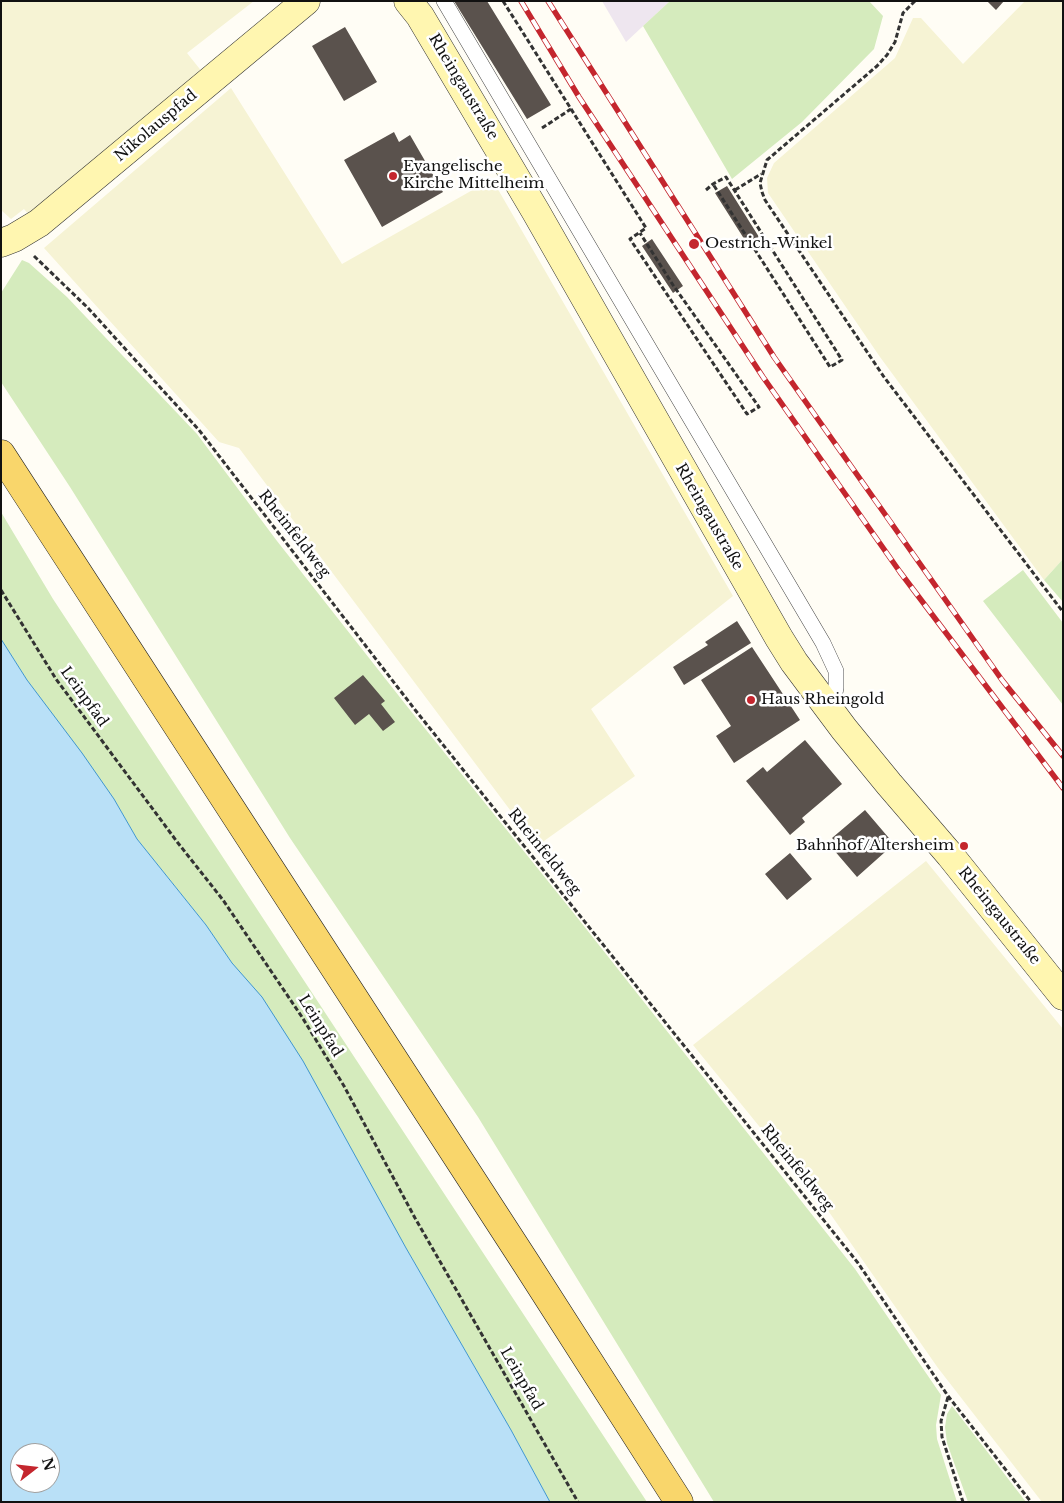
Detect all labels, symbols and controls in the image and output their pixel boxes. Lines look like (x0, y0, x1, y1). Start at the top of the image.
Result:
street label: Rheingaustraße (424, 31, 502, 143)
street label: Nikolauspfad (111, 86, 201, 166)
place label: Evangelische Kirche Mittelheim (403, 158, 544, 193)
marker: Evangelische Kirche Mittelheim (387, 170, 399, 182)
place label: Oestrich-Winkel (705, 235, 832, 253)
marker: Oestrich-Winkel (687, 237, 701, 251)
street label: Rheingaustraße (671, 460, 747, 574)
street label: Rheinfeldweg (254, 487, 334, 581)
street label: Leinpfad (56, 663, 112, 731)
place label: Haus Rheingold (761, 691, 884, 709)
marker: Haus Rheingold (745, 694, 757, 706)
street label: Rheinfeldweg (504, 805, 584, 899)
place label: Bahnhof/Altersheim (796, 837, 954, 855)
marker: Bahnhof/Altersheim (958, 840, 970, 852)
street label: Rheingaustraße (954, 864, 1044, 968)
street label: Leinpfad (294, 992, 346, 1060)
street label: Rheinfeldweg (757, 1121, 837, 1215)
street label: Leinpfad (496, 1344, 546, 1414)
north arrow (10, 1443, 60, 1493)
text: N (38, 1455, 59, 1473)

